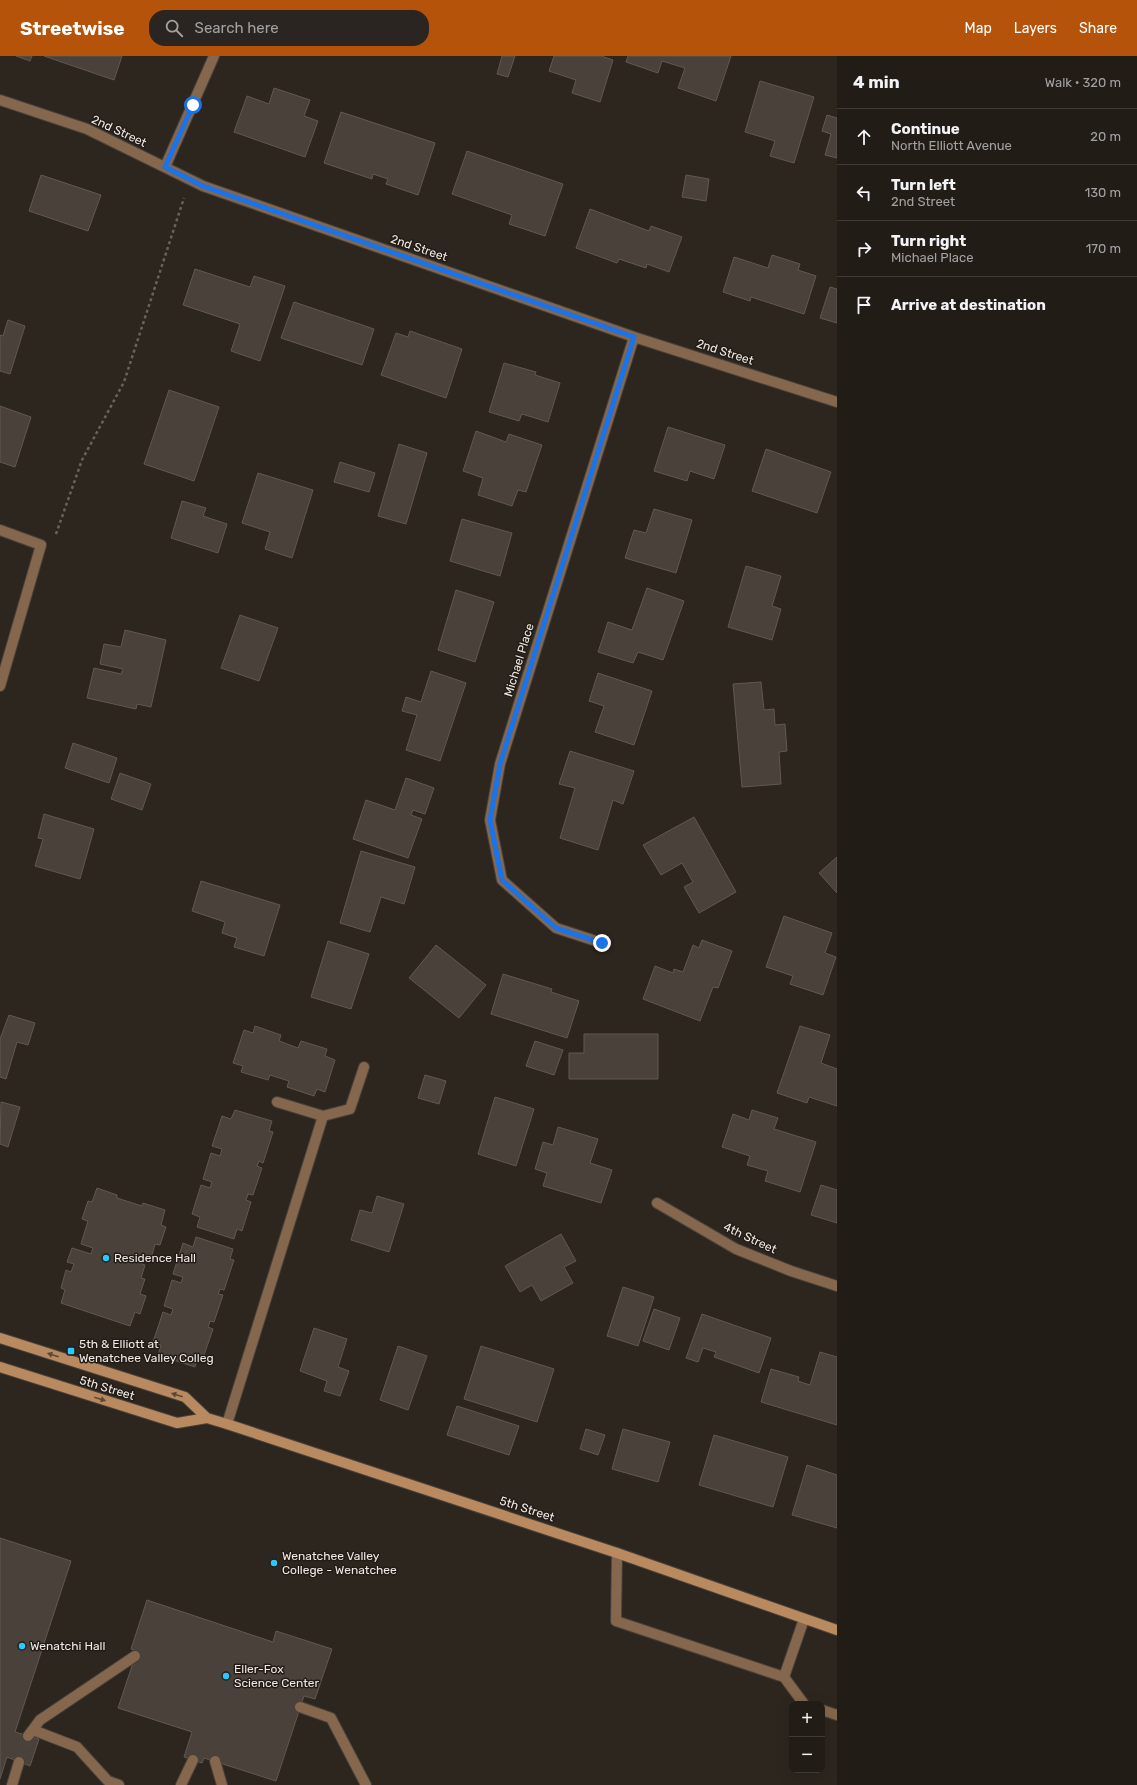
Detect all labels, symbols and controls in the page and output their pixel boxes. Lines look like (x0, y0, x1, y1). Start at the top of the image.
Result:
search box (149, 10, 429, 46)
text: Streetwise (20, 17, 125, 40)
icon: search (163, 17, 185, 39)
text: Search here (195, 19, 279, 37)
text: Map (965, 20, 992, 37)
text: Layers (1014, 20, 1057, 37)
text: Share (1079, 20, 1117, 37)
text: 4 min (853, 72, 900, 92)
text: Walk · 320 m (1045, 75, 1121, 90)
route start (184, 96, 202, 114)
street label: 2nd Street (89, 112, 149, 150)
text: Continue (891, 120, 960, 138)
icon: ahead (853, 126, 875, 148)
text: 20 m (1090, 129, 1121, 144)
text: North Elliott Avenue (891, 138, 1012, 153)
text: Turn left (891, 176, 956, 194)
icon: left (853, 182, 875, 204)
text: 130 m (1085, 185, 1121, 200)
text: 2nd Street (891, 194, 955, 209)
street label: 2nd Street (389, 232, 450, 264)
text: Turn right (891, 232, 966, 250)
icon: right (853, 238, 875, 260)
text: 170 m (1086, 241, 1121, 256)
text: Michael Place (891, 250, 974, 265)
icon: arrive (853, 294, 875, 316)
text: Arrive at destination (891, 296, 1046, 314)
street label: 2nd Street (695, 336, 756, 368)
street label: Michael Place (501, 621, 537, 698)
route end (593, 934, 611, 952)
street label: 4th Street (721, 1220, 779, 1257)
place label: Residence Hall (114, 1251, 196, 1265)
marker: Residence Hall (101, 1253, 111, 1263)
place label: 5th & Elliott at Wenatchee Valley Colleg (79, 1337, 214, 1365)
marker: 5th & Elliott at Wenatchee Valley Colleg (66, 1346, 76, 1356)
one-way arrow (46, 1352, 58, 1358)
street label: 5th Street (78, 1373, 136, 1403)
one-way arrow (170, 1391, 182, 1397)
one-way arrow (95, 1397, 107, 1403)
street label: 5th Street (498, 1494, 556, 1525)
place label: Wenatchee Valley College - Wenatchee (282, 1549, 397, 1577)
marker: Wenatchee Valley College - Wenatchee (269, 1558, 279, 1568)
place label: Wenatchi Hall (30, 1639, 105, 1653)
marker: Wenatchi Hall (17, 1641, 27, 1651)
place label: Eller-Fox Science Center (234, 1662, 320, 1690)
marker: Eller-Fox Science Center (221, 1671, 231, 1681)
map controls (789, 1701, 825, 1773)
button: + (789, 1701, 825, 1737)
button: − (789, 1737, 825, 1773)

